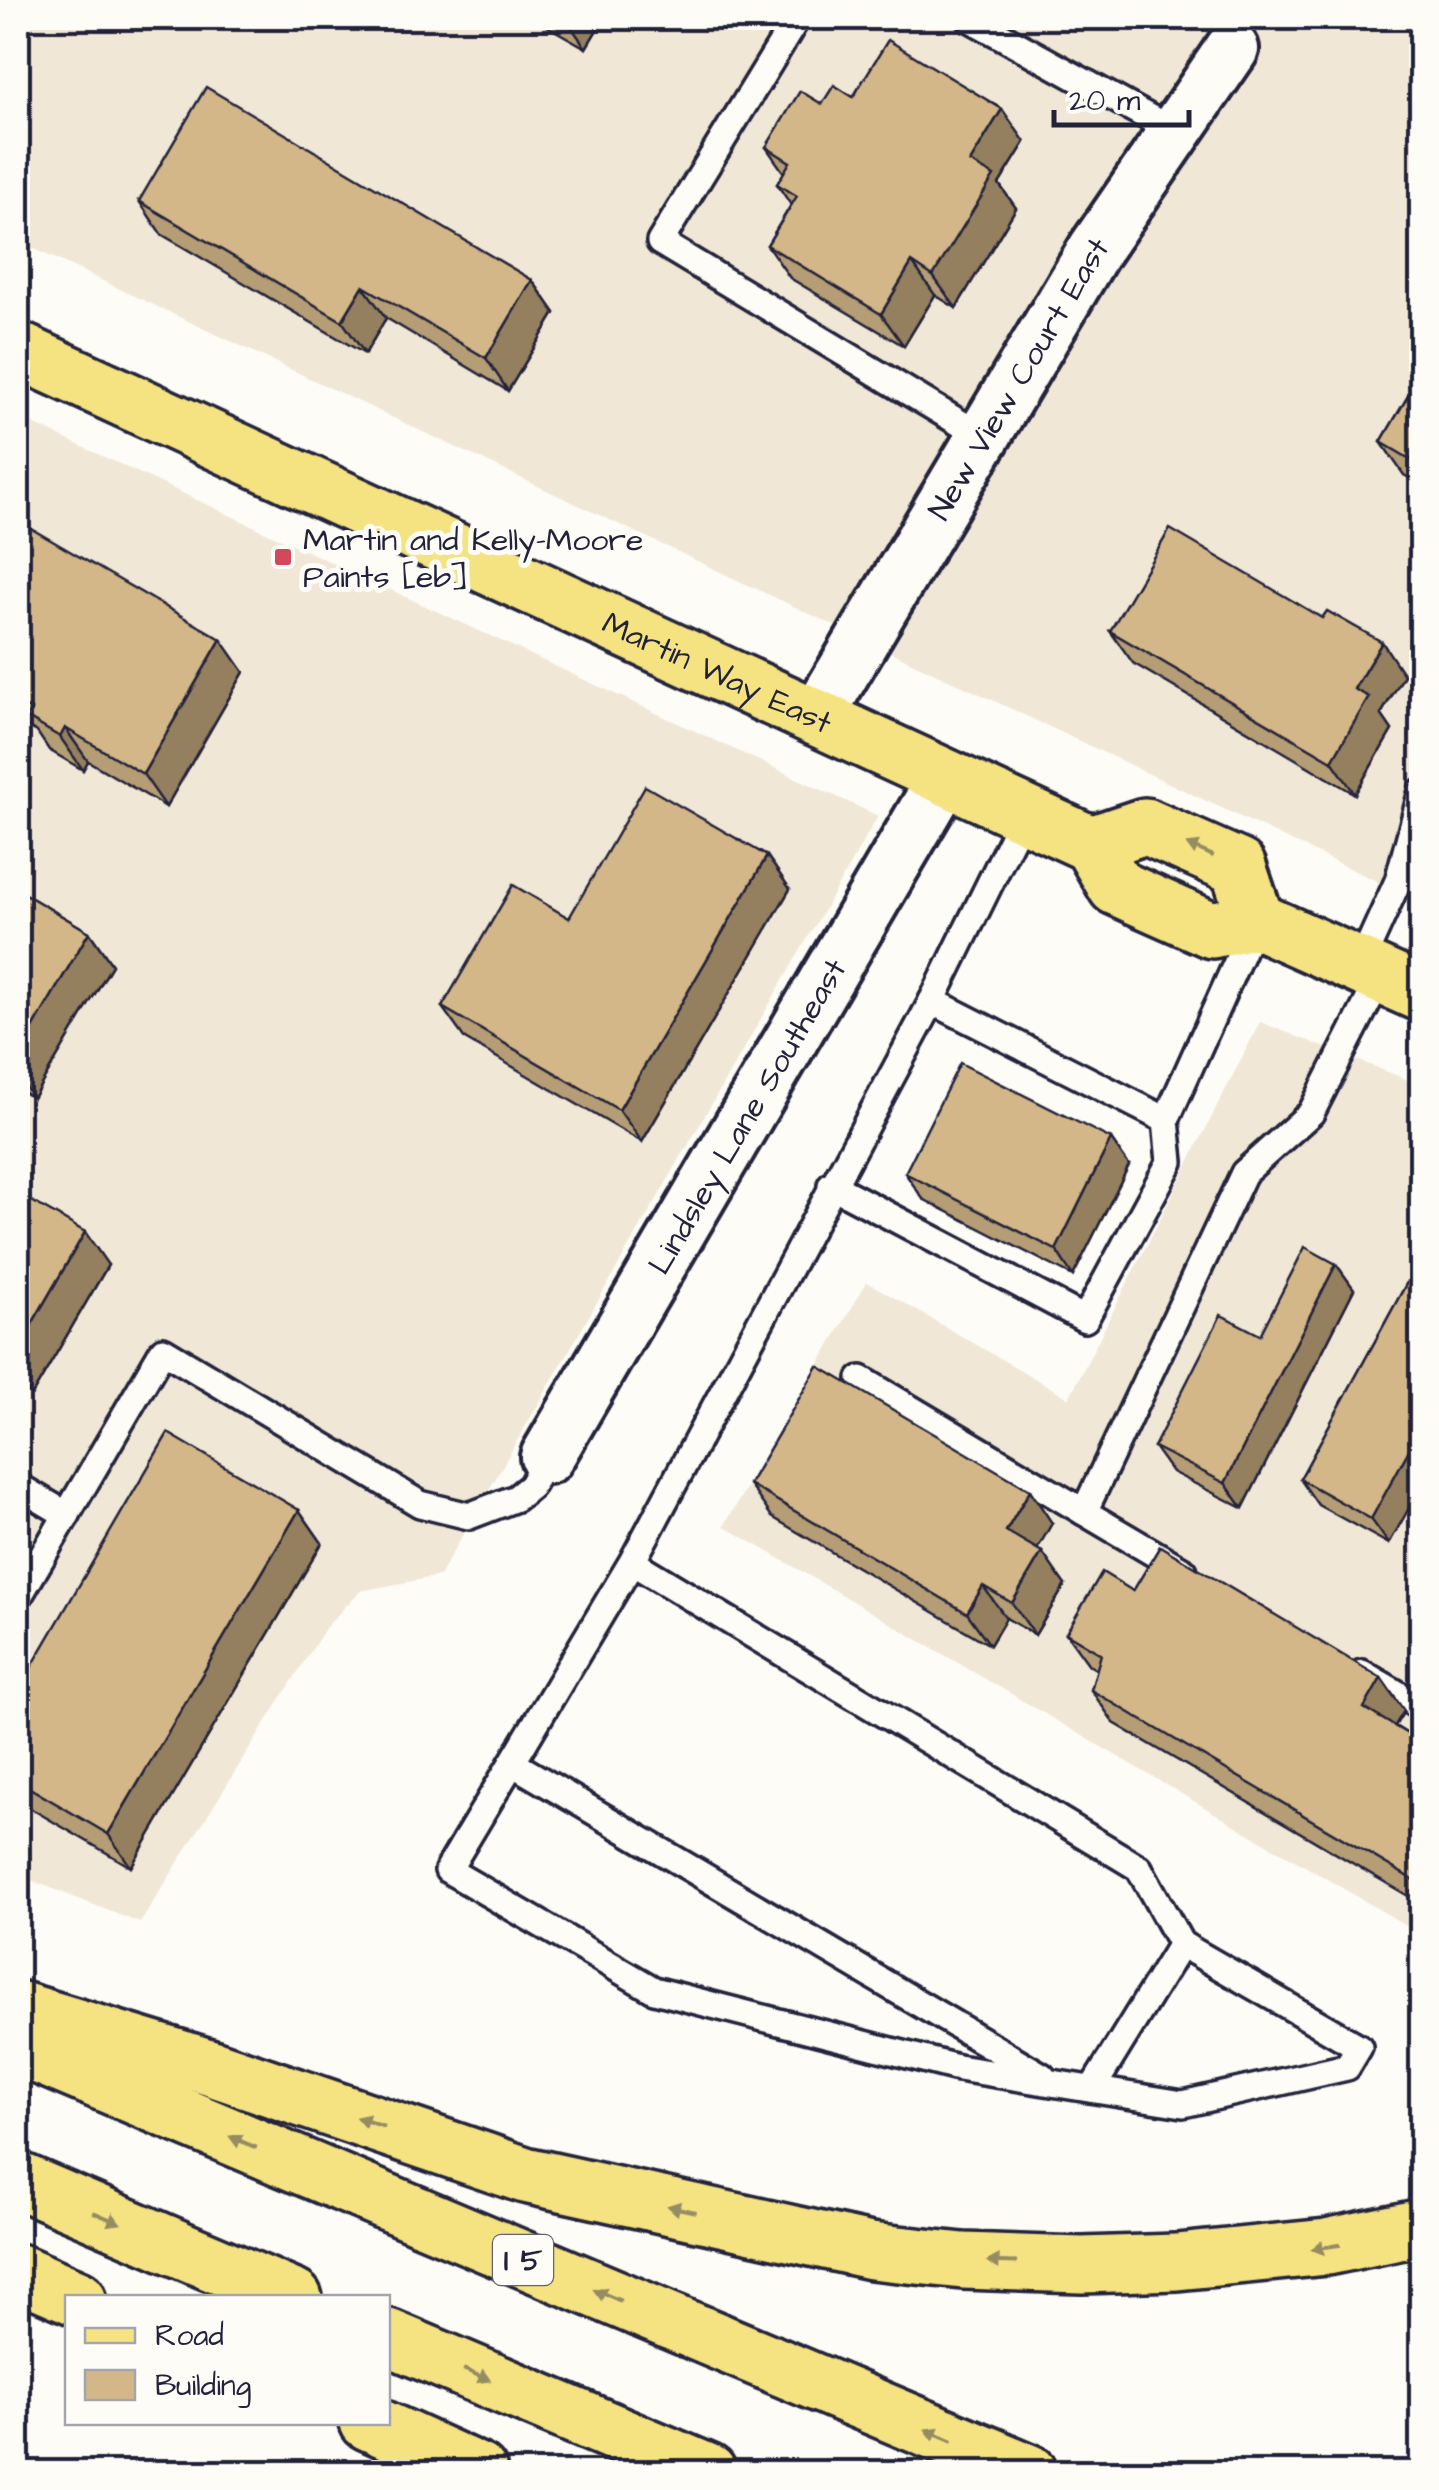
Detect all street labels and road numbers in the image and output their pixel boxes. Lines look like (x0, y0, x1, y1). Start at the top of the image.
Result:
street label: New View Court East (918, 229, 1121, 529)
street label: Martin Way East (595, 601, 839, 746)
street label: Lindsley Lane Southeast (638, 951, 858, 1283)
road number: I 5 (493, 2235, 553, 2285)

